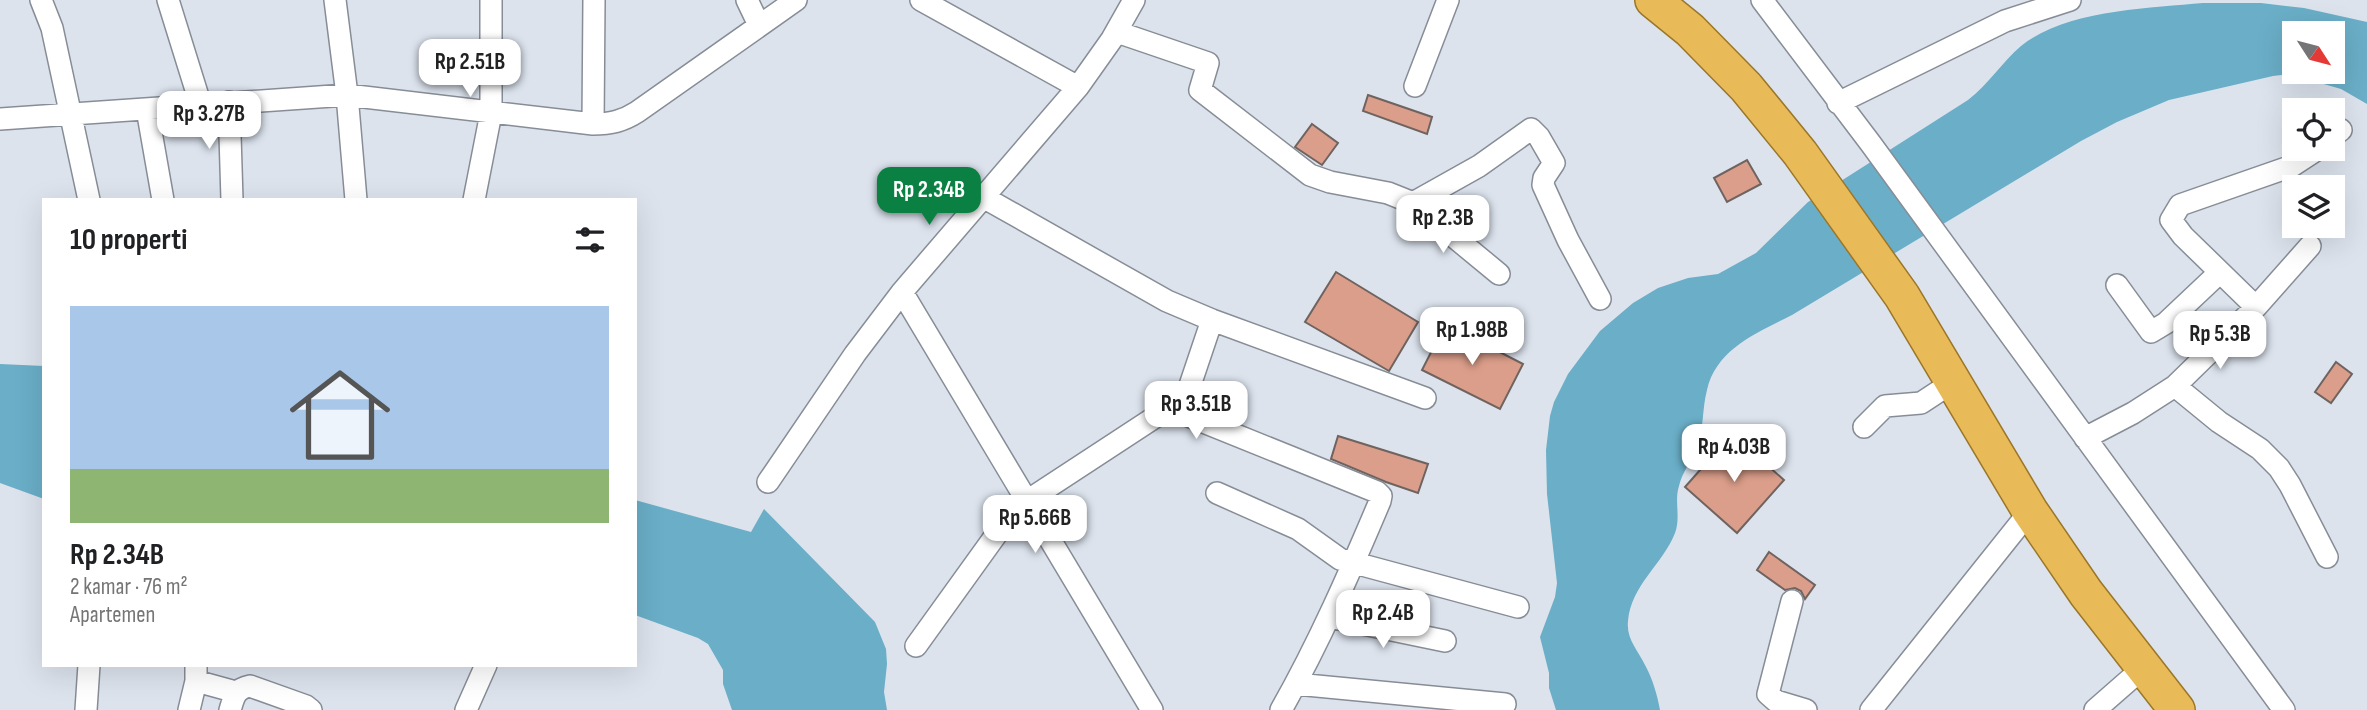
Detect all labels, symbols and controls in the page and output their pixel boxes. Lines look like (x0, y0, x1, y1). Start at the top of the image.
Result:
north arrow (2282, 21, 2345, 84)
map controls (2282, 21, 2345, 238)
pin: Rp 2.51B (398, 40, 542, 99)
text: Rp 2.51B (435, 48, 505, 76)
pin: Rp 3.27B (137, 92, 281, 151)
button: locate (2282, 98, 2345, 161)
text: Rp 3.27B (173, 100, 245, 128)
pin: Rp 2.34B (857, 168, 1001, 227)
button: layers (2282, 175, 2345, 238)
text: Rp 2.34B (893, 176, 965, 204)
pin: Rp 2.3B (1378, 196, 1508, 255)
text: Rp 2.3B (1412, 204, 1474, 232)
icon: filters (571, 221, 609, 259)
text: 10 properti (70, 222, 187, 258)
pin: Rp 1.98B (1400, 308, 1544, 367)
pin: Rp 5.3B (2155, 312, 2285, 371)
text: Rp 1.98B (1436, 316, 1508, 344)
text: Rp 5.3B (2189, 320, 2251, 348)
icon: home (277, 352, 403, 478)
pin: Rp 3.51B (1124, 382, 1268, 441)
text: Rp 3.51B (1161, 390, 1231, 418)
pin: Rp 4.03B (1662, 424, 1806, 484)
text: Rp 4.03B (1698, 433, 1770, 461)
pin: Rp 5.66B (963, 496, 1107, 555)
text: Rp 5.66B (999, 504, 1071, 532)
text: Rp 2.34B (70, 537, 164, 573)
text: 2 kamar · 76 m² (70, 573, 188, 601)
pin: Rp 2.4B (1318, 590, 1448, 650)
text: Rp 2.4B (1352, 599, 1414, 627)
text: Apartemen (70, 601, 155, 629)

